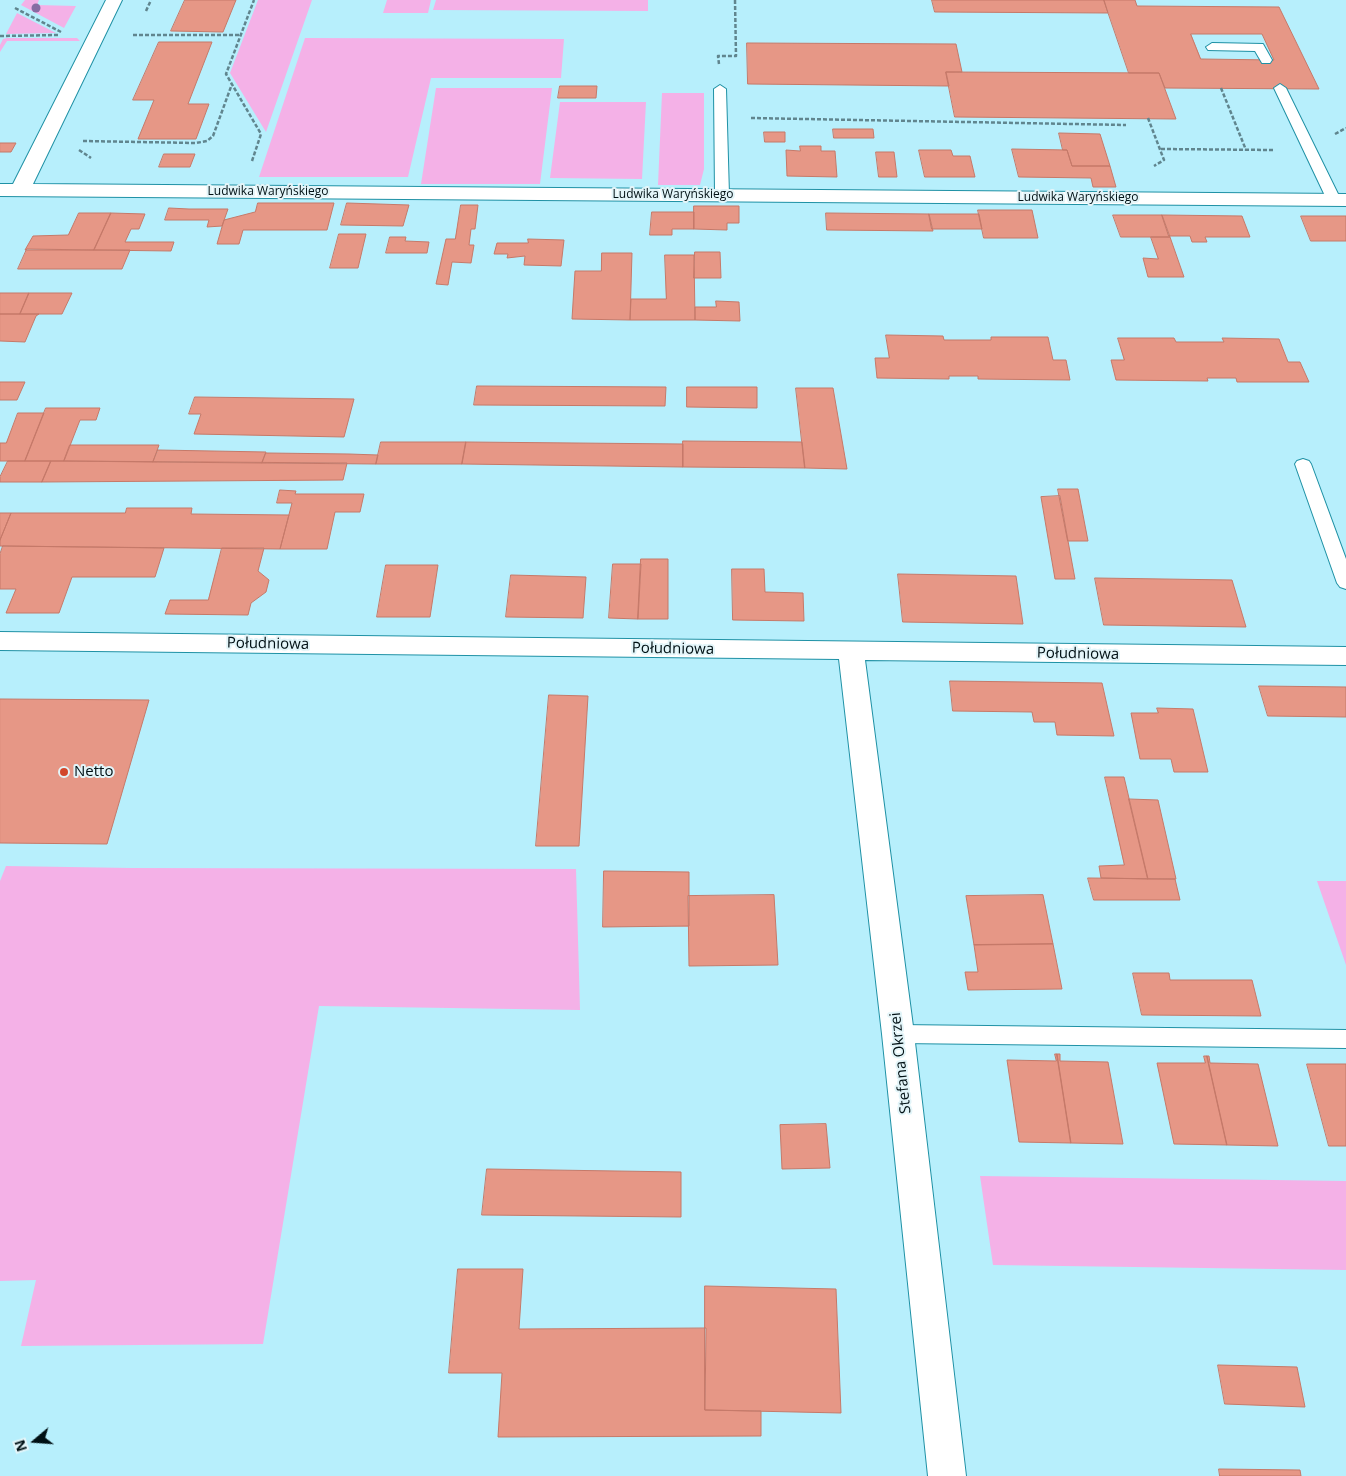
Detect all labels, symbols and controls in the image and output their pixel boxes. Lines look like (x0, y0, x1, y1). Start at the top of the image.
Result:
street label: Ludwika Waryńskiego (208, 185, 328, 199)
street label: Ludwika Waryńskiego (613, 188, 733, 202)
street label: Ludwika Waryńskiego (1018, 191, 1138, 205)
street label: Południowa (227, 634, 309, 654)
street label: Południowa (632, 639, 714, 659)
street label: Południowa (1037, 644, 1119, 664)
place label: Netto (74, 763, 113, 781)
marker: Netto (58, 766, 70, 778)
street label: Stefana Okrzei (887, 1011, 915, 1115)
north arrow (10, 1416, 60, 1466)
text: N (9, 1437, 31, 1454)

